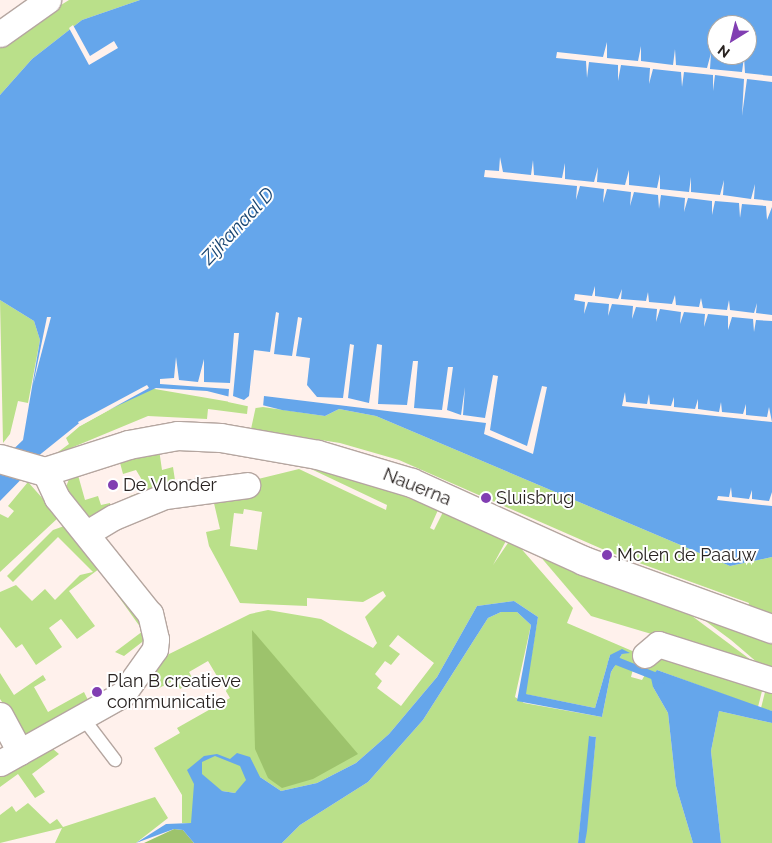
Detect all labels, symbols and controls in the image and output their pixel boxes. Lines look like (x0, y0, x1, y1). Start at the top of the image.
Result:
north arrow (707, 15, 757, 65)
text: N (715, 42, 733, 61)
water label: Zijkanaal D (197, 183, 279, 269)
street label: Nauerna (380, 464, 454, 510)
place label: De Vlonder (123, 474, 217, 496)
marker: De Vlonder (107, 479, 119, 491)
place label: Sluisbrug (496, 487, 574, 509)
marker: Sluisbrug (480, 492, 492, 504)
place label: Molen de Paauw (617, 544, 756, 566)
marker: Molen de Paauw (601, 549, 613, 561)
place label: Plan B creatieve communicatie (107, 671, 241, 714)
marker: Plan B creatieve communicatie (91, 686, 103, 698)

